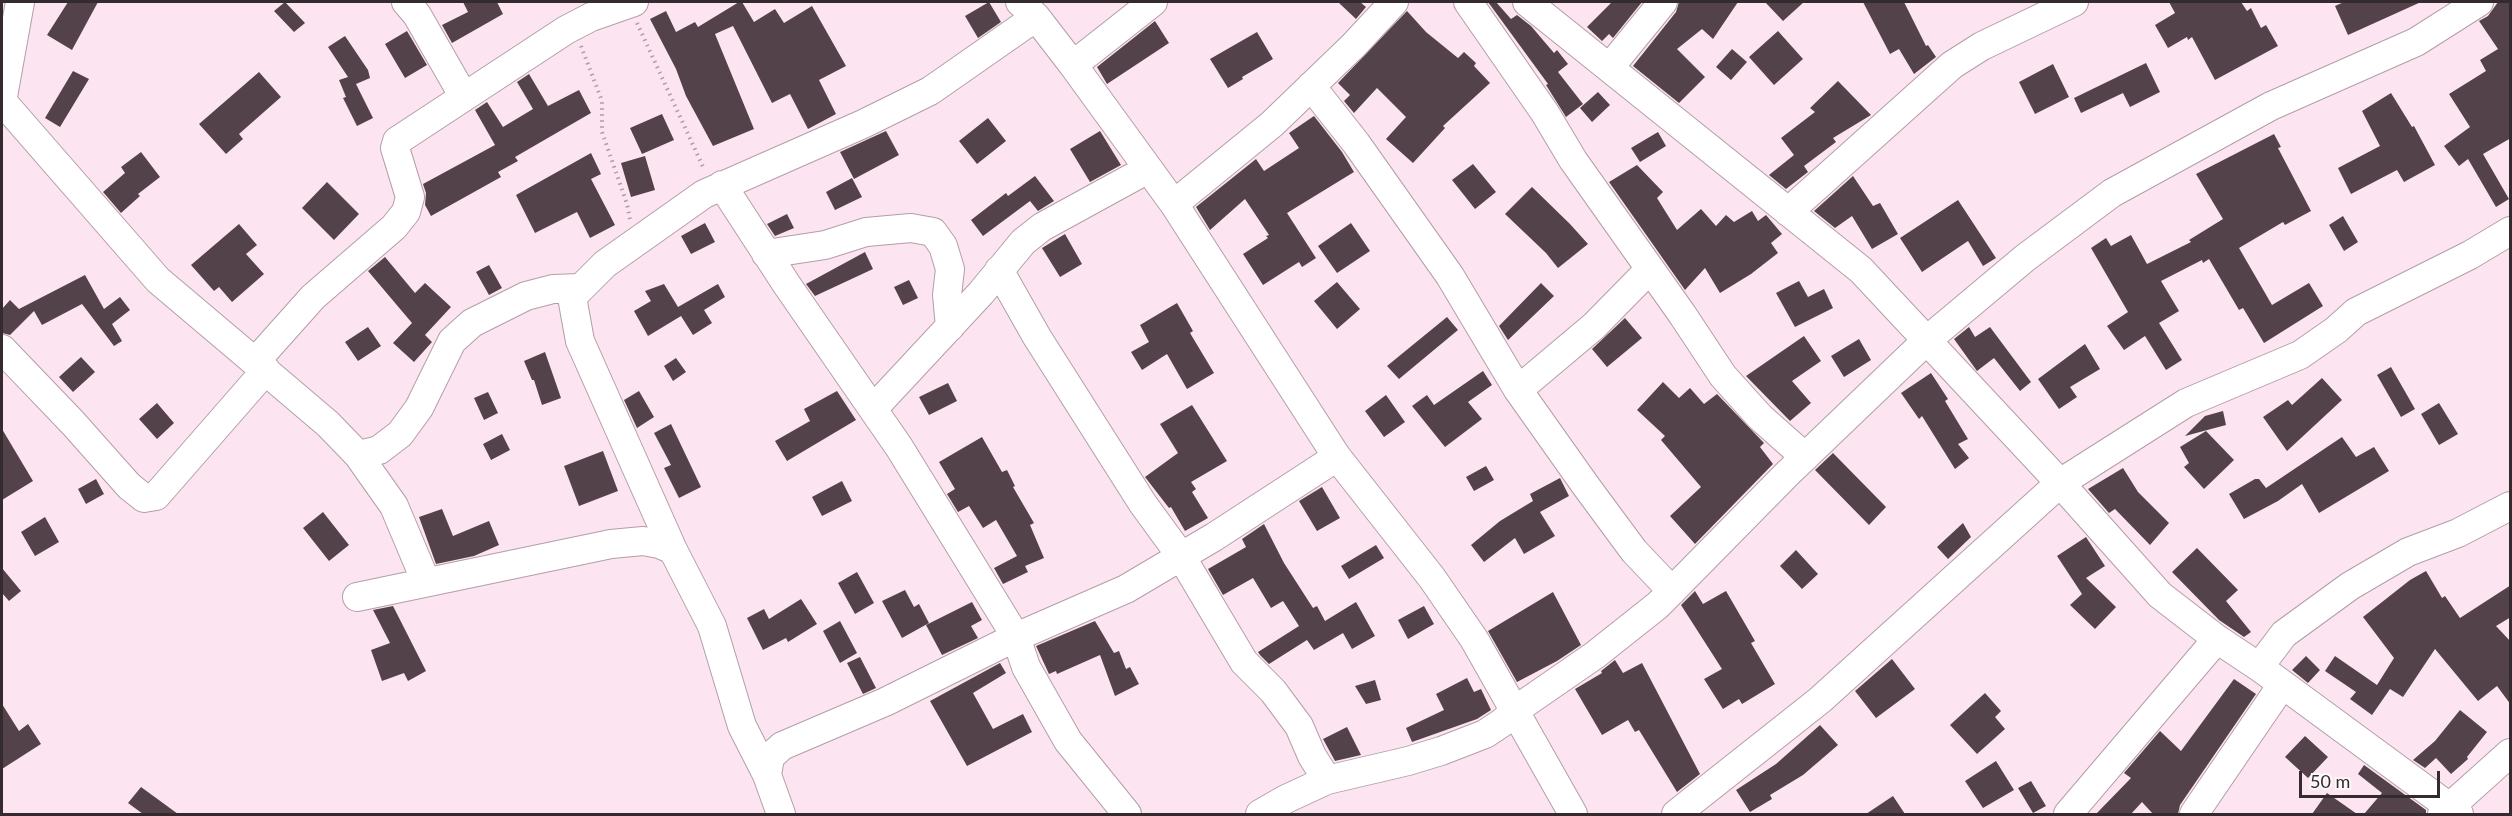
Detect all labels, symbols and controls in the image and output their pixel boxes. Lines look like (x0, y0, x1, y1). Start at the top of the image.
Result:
scale bar (2302, 759, 2443, 797)
text: 50 m (2310, 770, 2350, 792)

